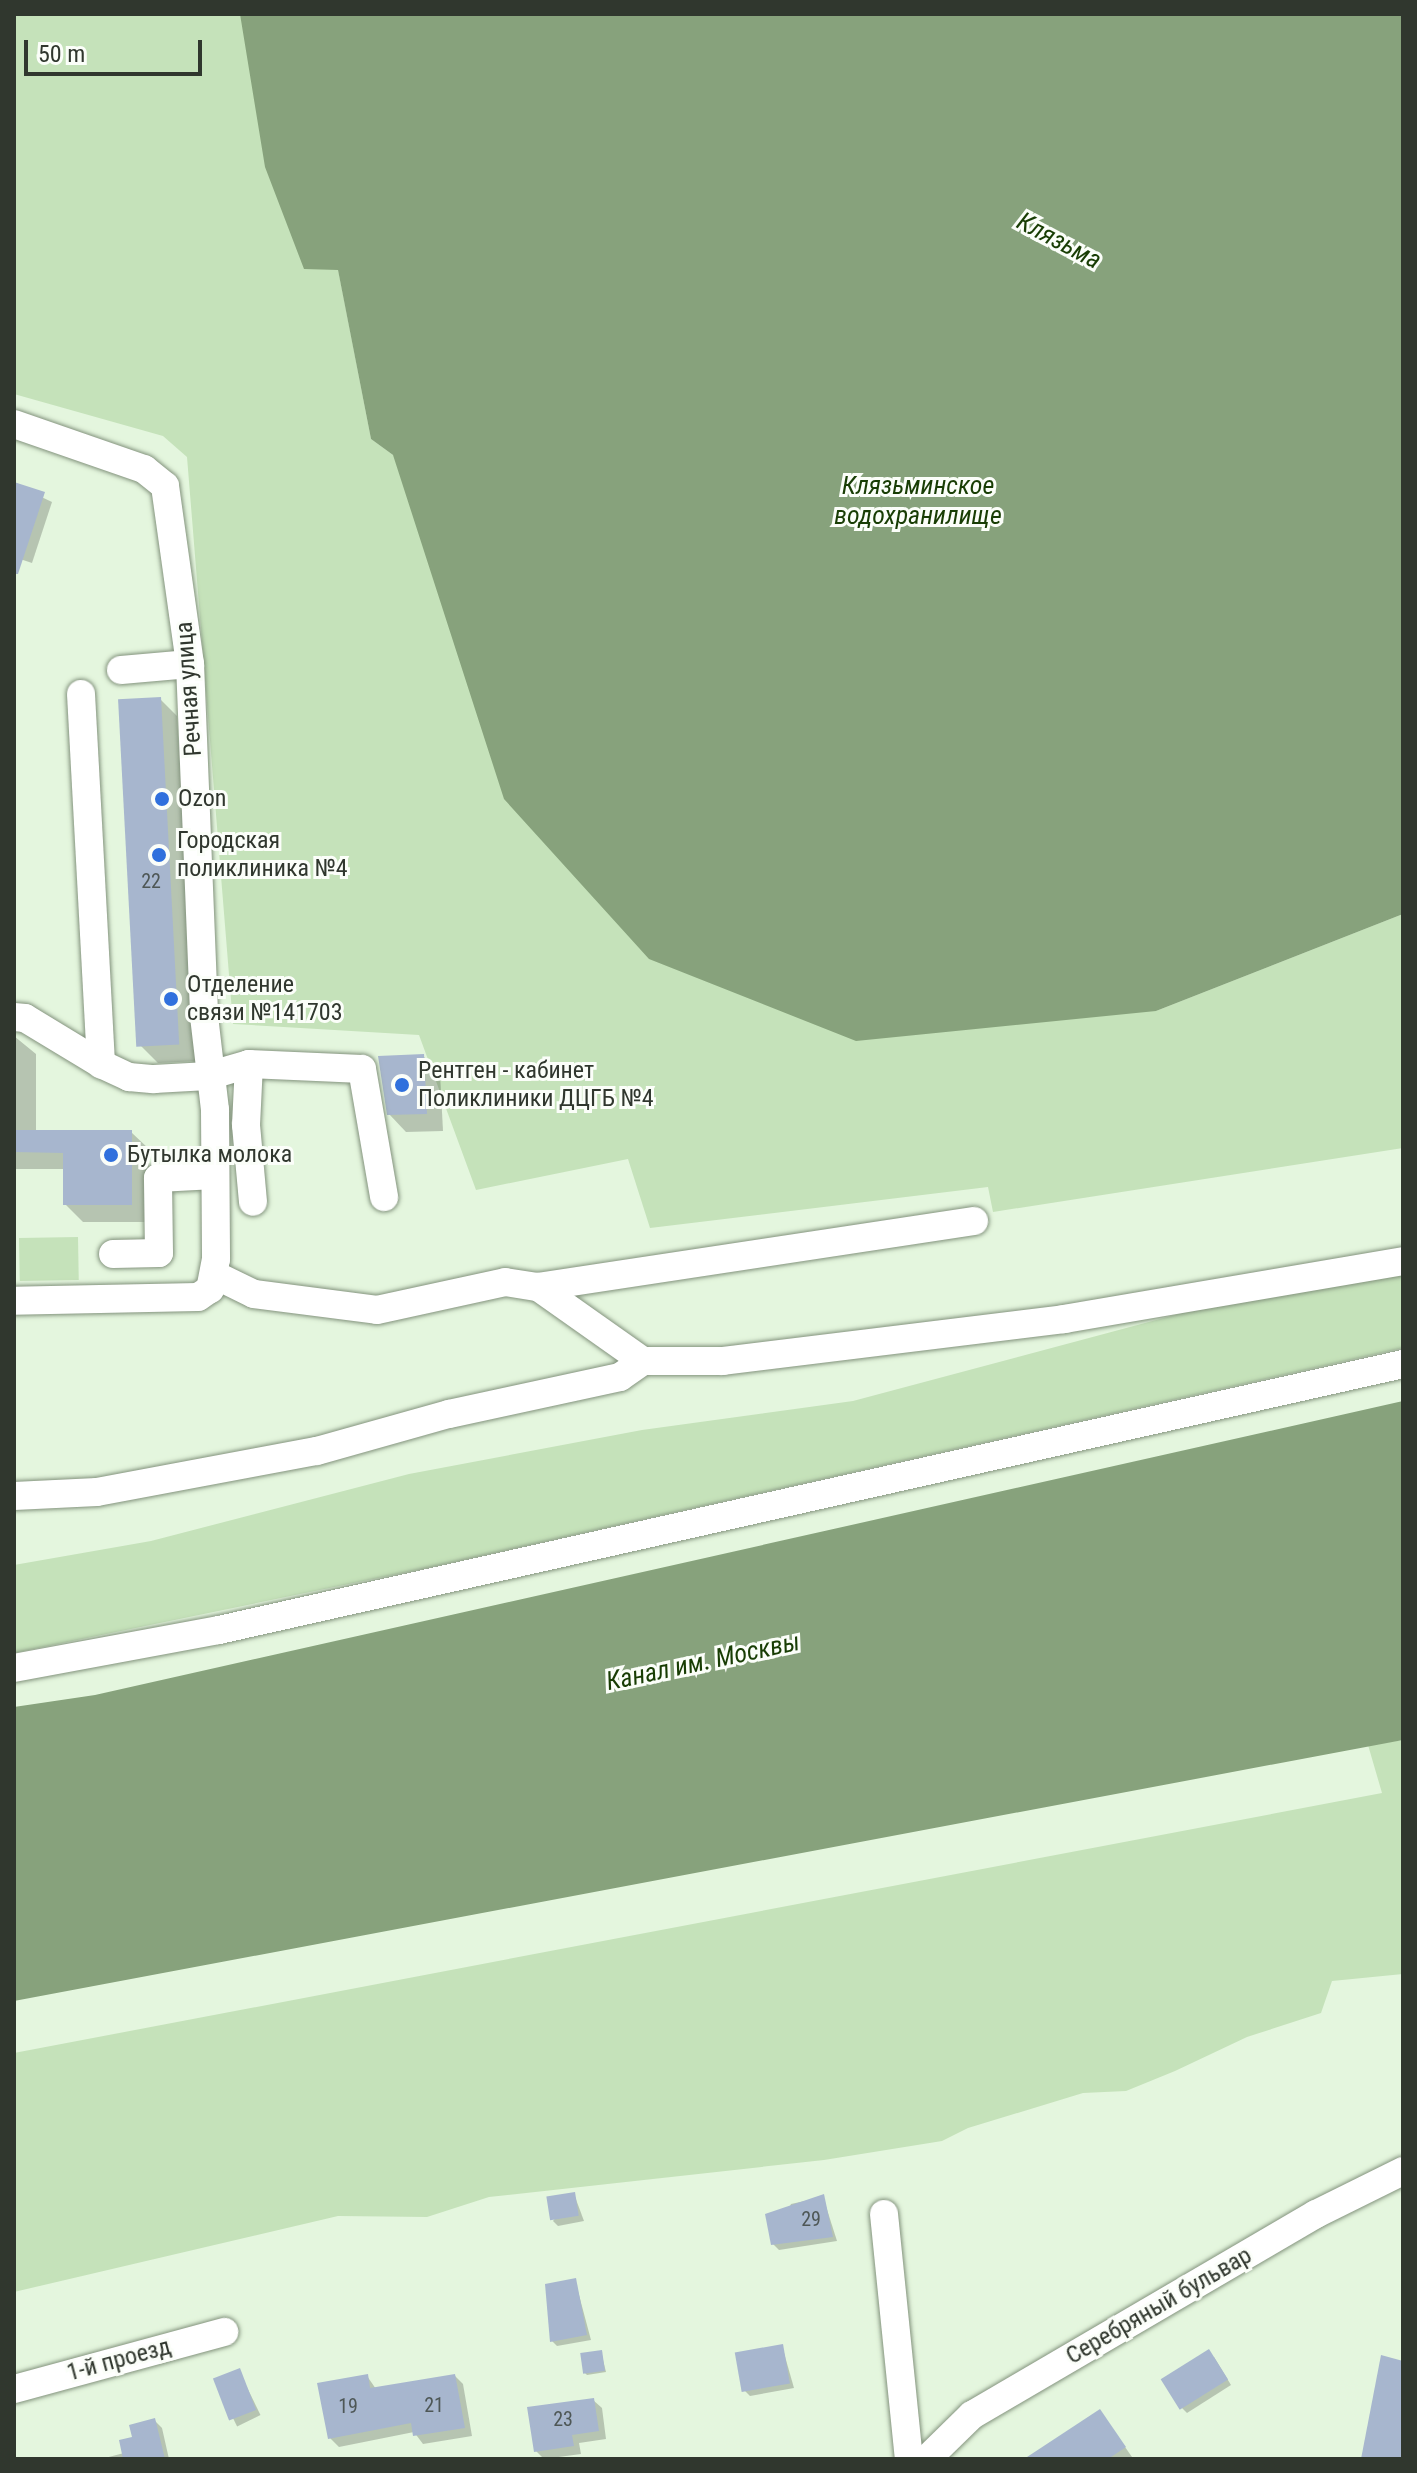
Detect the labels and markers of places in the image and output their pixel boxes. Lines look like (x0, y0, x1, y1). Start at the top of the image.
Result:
place label: Ozon (178, 785, 226, 813)
marker: Ozon (153, 790, 171, 808)
place label: Городская поликлиника №4 (177, 827, 348, 883)
marker: Городская поликлиника №4 (148, 844, 170, 866)
place label: Отделение связи №141703 (187, 971, 343, 1027)
marker: Отделение связи №141703 (162, 990, 180, 1008)
place label: Рентген - кабинет Поликлиники ДЦГБ №4 (418, 1057, 654, 1113)
marker: Рентген - кабинет Поликлиники ДЦГБ №4 (393, 1076, 411, 1094)
place label: Бутылка молока (127, 1141, 292, 1169)
marker: Бутылка молока (102, 1146, 120, 1164)

